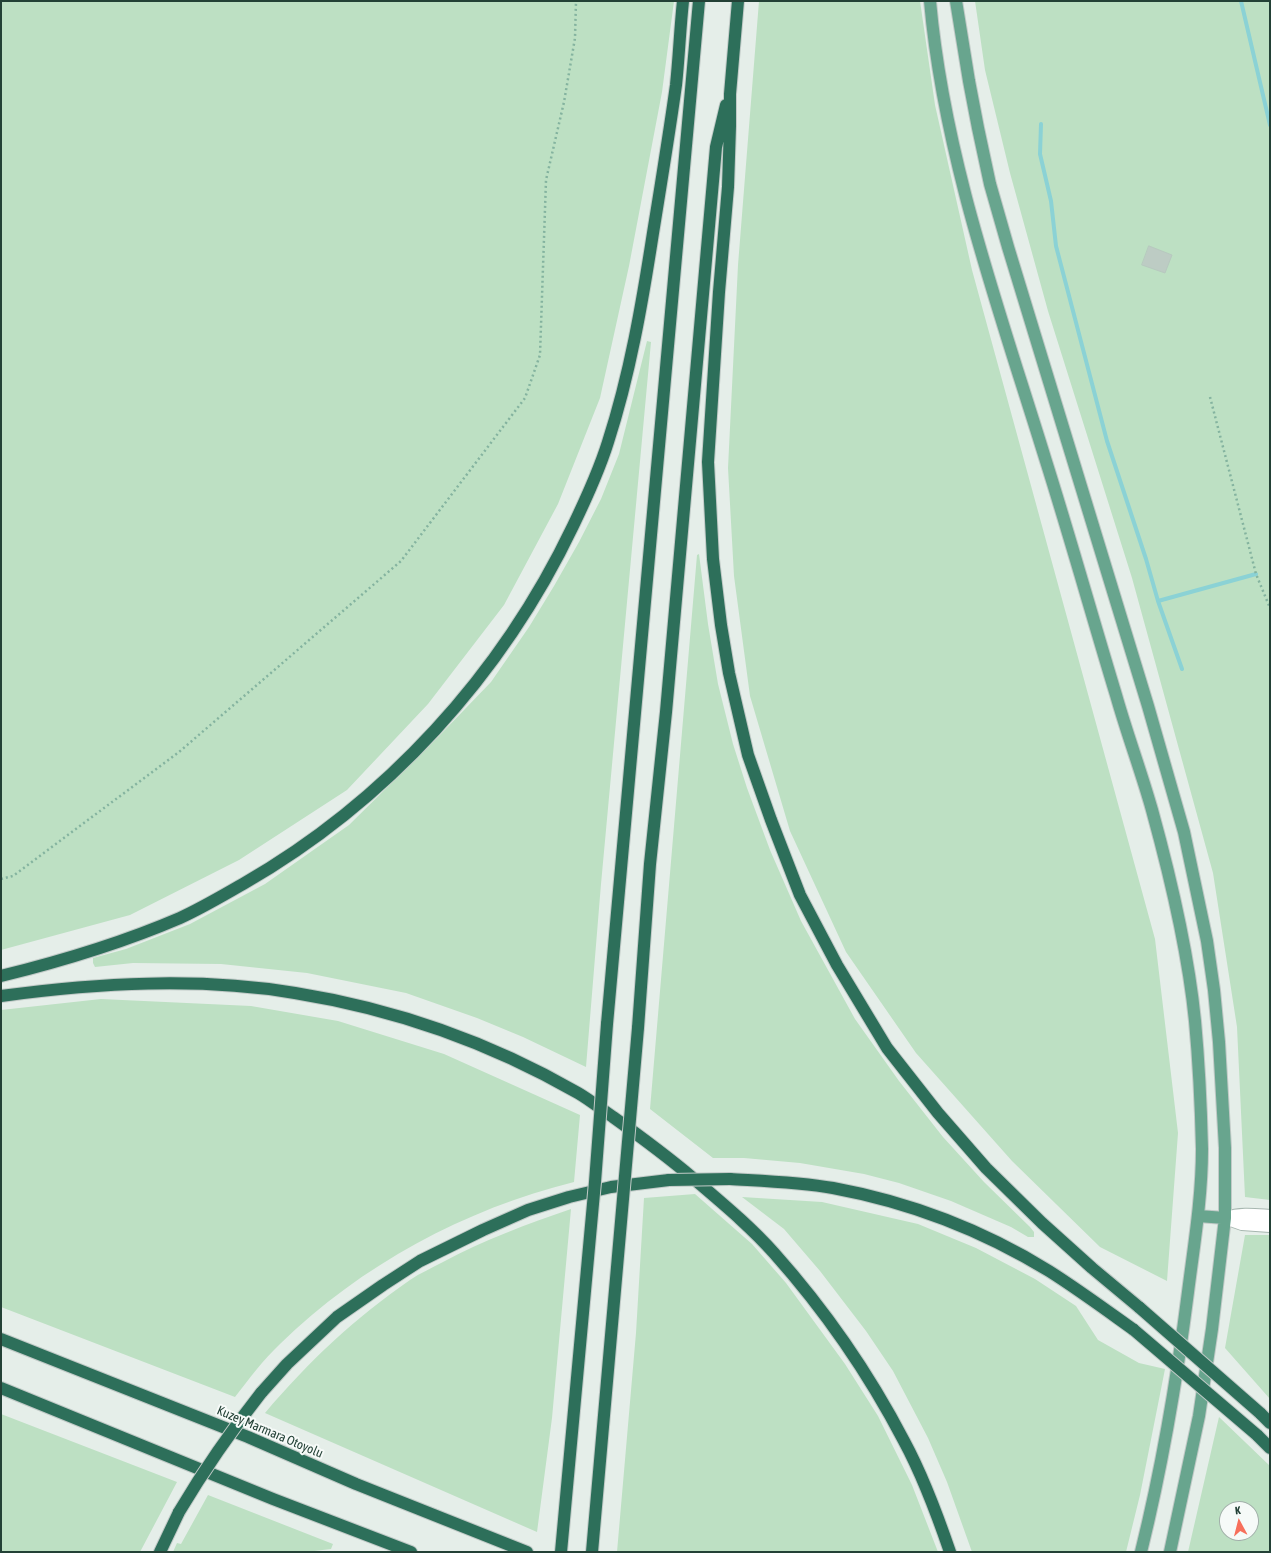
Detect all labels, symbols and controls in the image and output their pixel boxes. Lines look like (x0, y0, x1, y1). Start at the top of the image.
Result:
street label: Kuzey Marmara Otoyolu (215, 1403, 325, 1461)
north arrow (1219, 1501, 1259, 1541)
text: K (1234, 1504, 1241, 1516)

